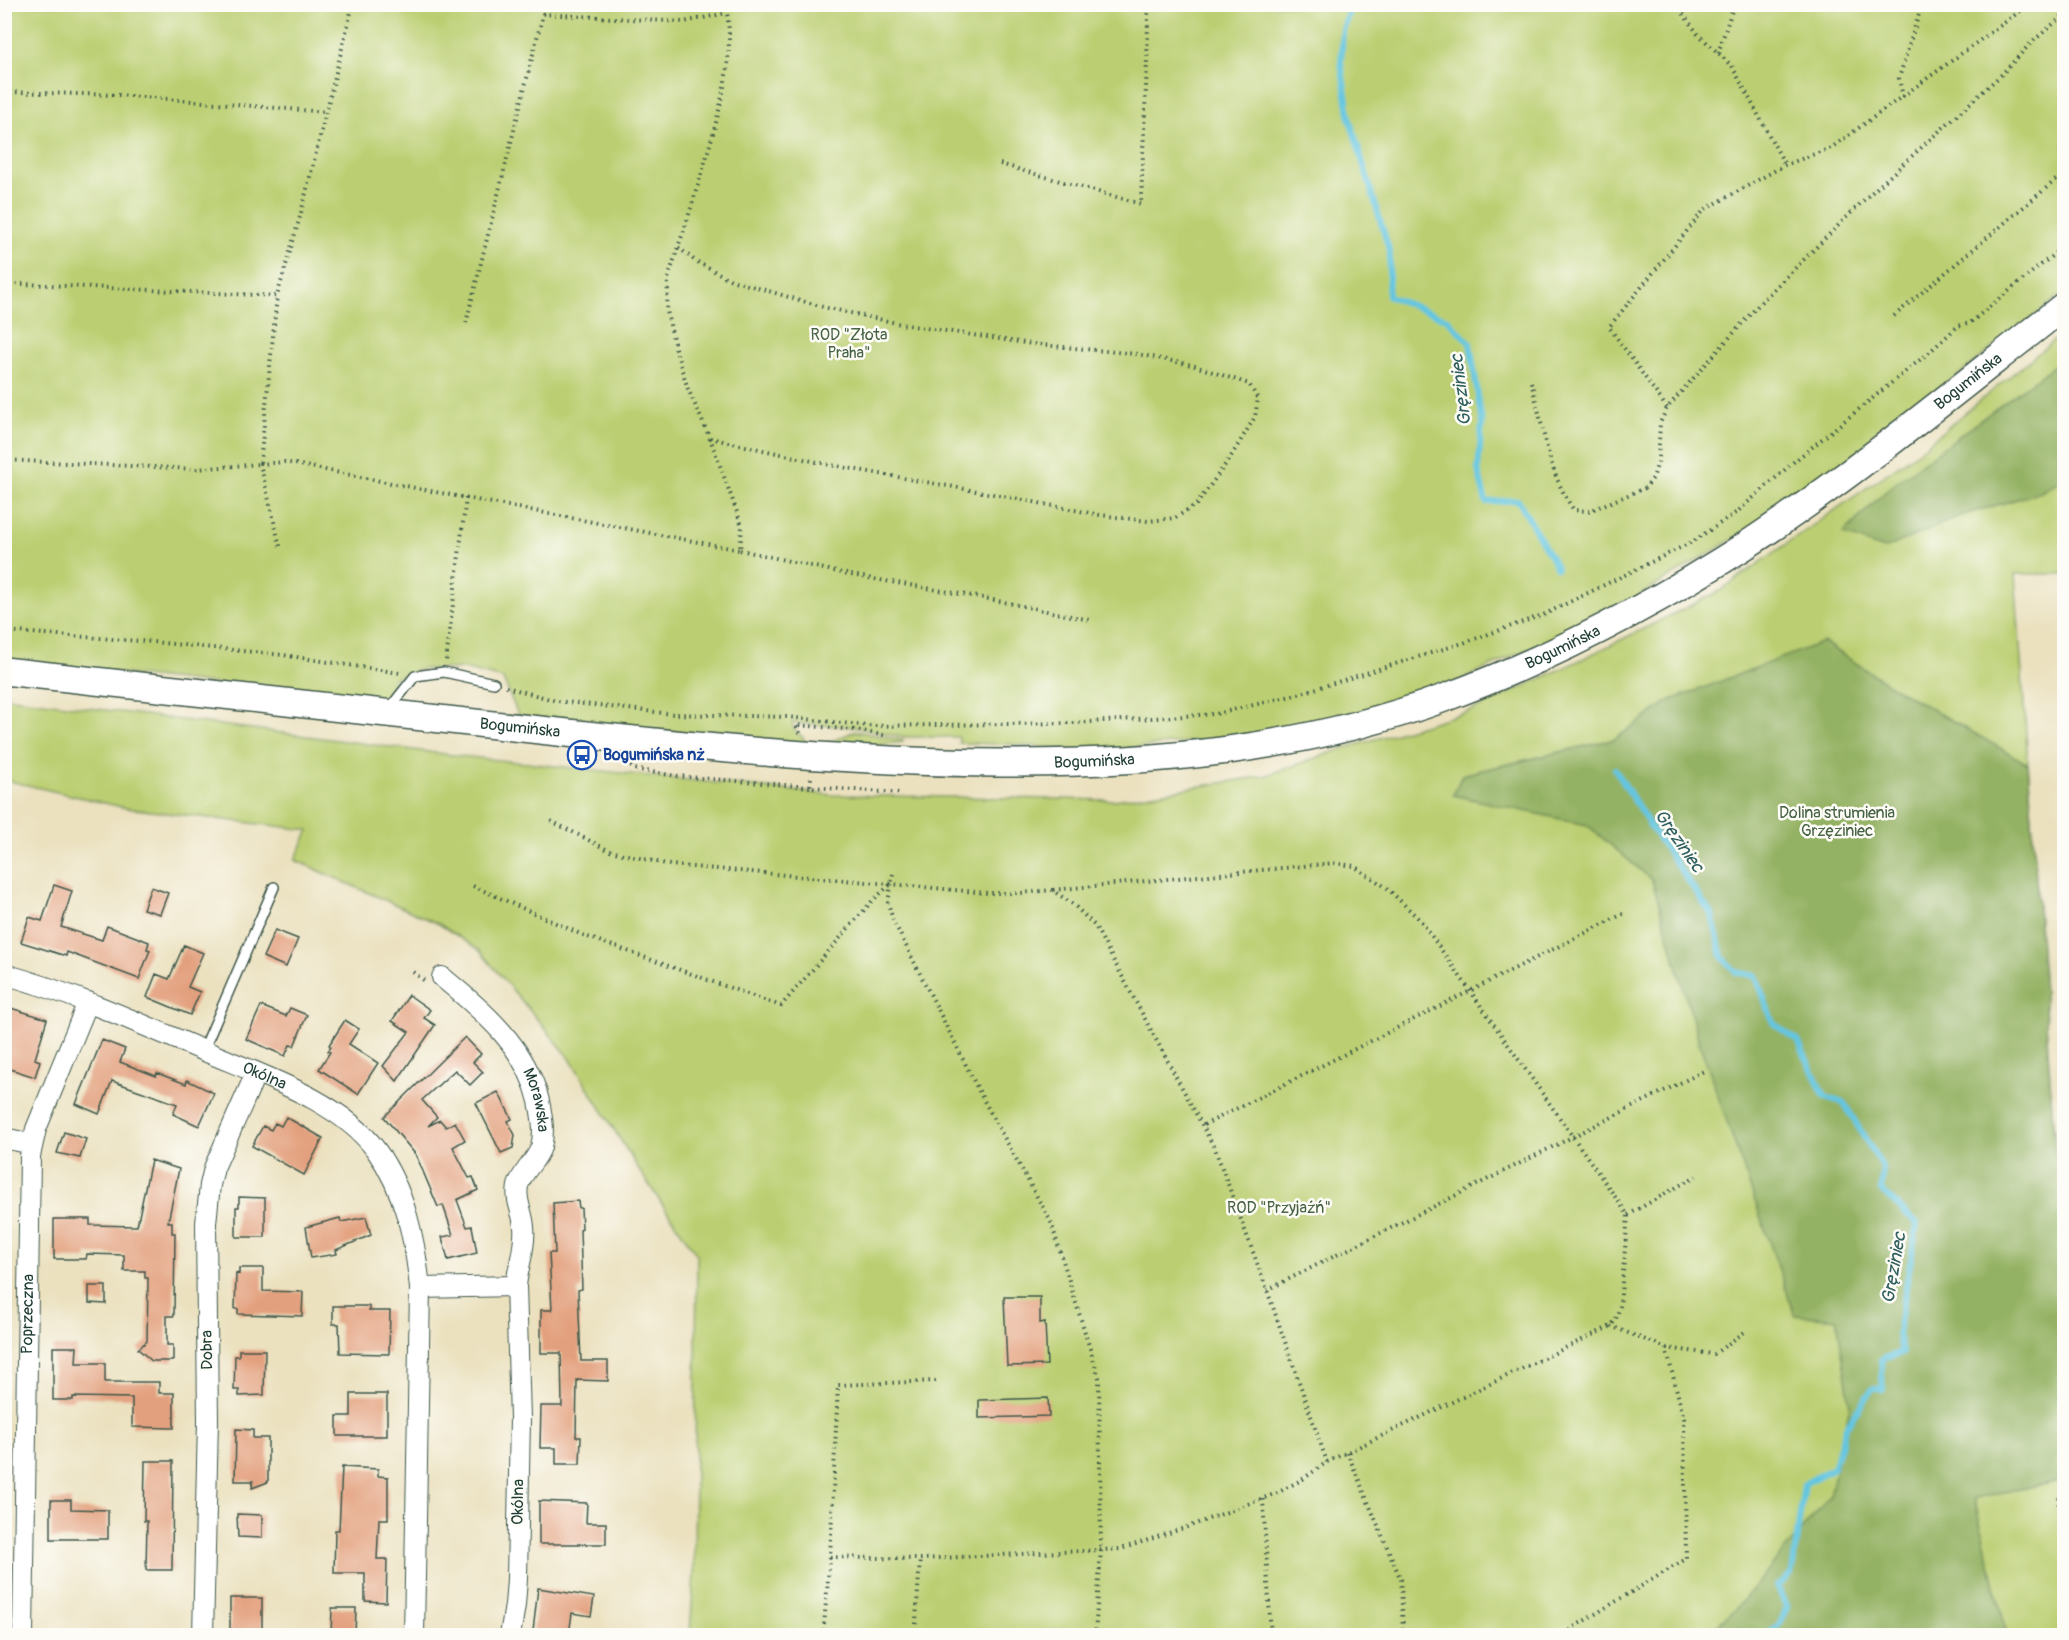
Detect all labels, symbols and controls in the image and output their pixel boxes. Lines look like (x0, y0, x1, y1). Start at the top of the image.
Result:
park label: ROD "Złota Praha" (811, 325, 887, 363)
street label: Bogumińska (1930, 349, 2006, 414)
water label: Gręziniec (1445, 352, 1477, 427)
street label: Bogumińska (1522, 621, 1604, 674)
street label: Bogumińska (479, 714, 561, 742)
bus stop icon: Bogumińska nż (566, 739, 598, 771)
place label: Bogumińska nż (603, 745, 705, 765)
street label: Bogumińska (1054, 749, 1135, 773)
park label: Dolina strumienia Grzęziniec (1779, 803, 1895, 841)
water label: Gręziniec (1649, 805, 1709, 878)
street label: Okólna (240, 1058, 290, 1094)
street label: Morawska (518, 1065, 553, 1132)
park label: ROD "Przyjaźń" (1227, 1198, 1331, 1218)
water label: Gręziniec (1876, 1230, 1912, 1305)
street label: Poprzeczna (17, 1274, 38, 1354)
street label: Dobra (197, 1330, 217, 1370)
street label: Okólna (508, 1479, 528, 1525)

